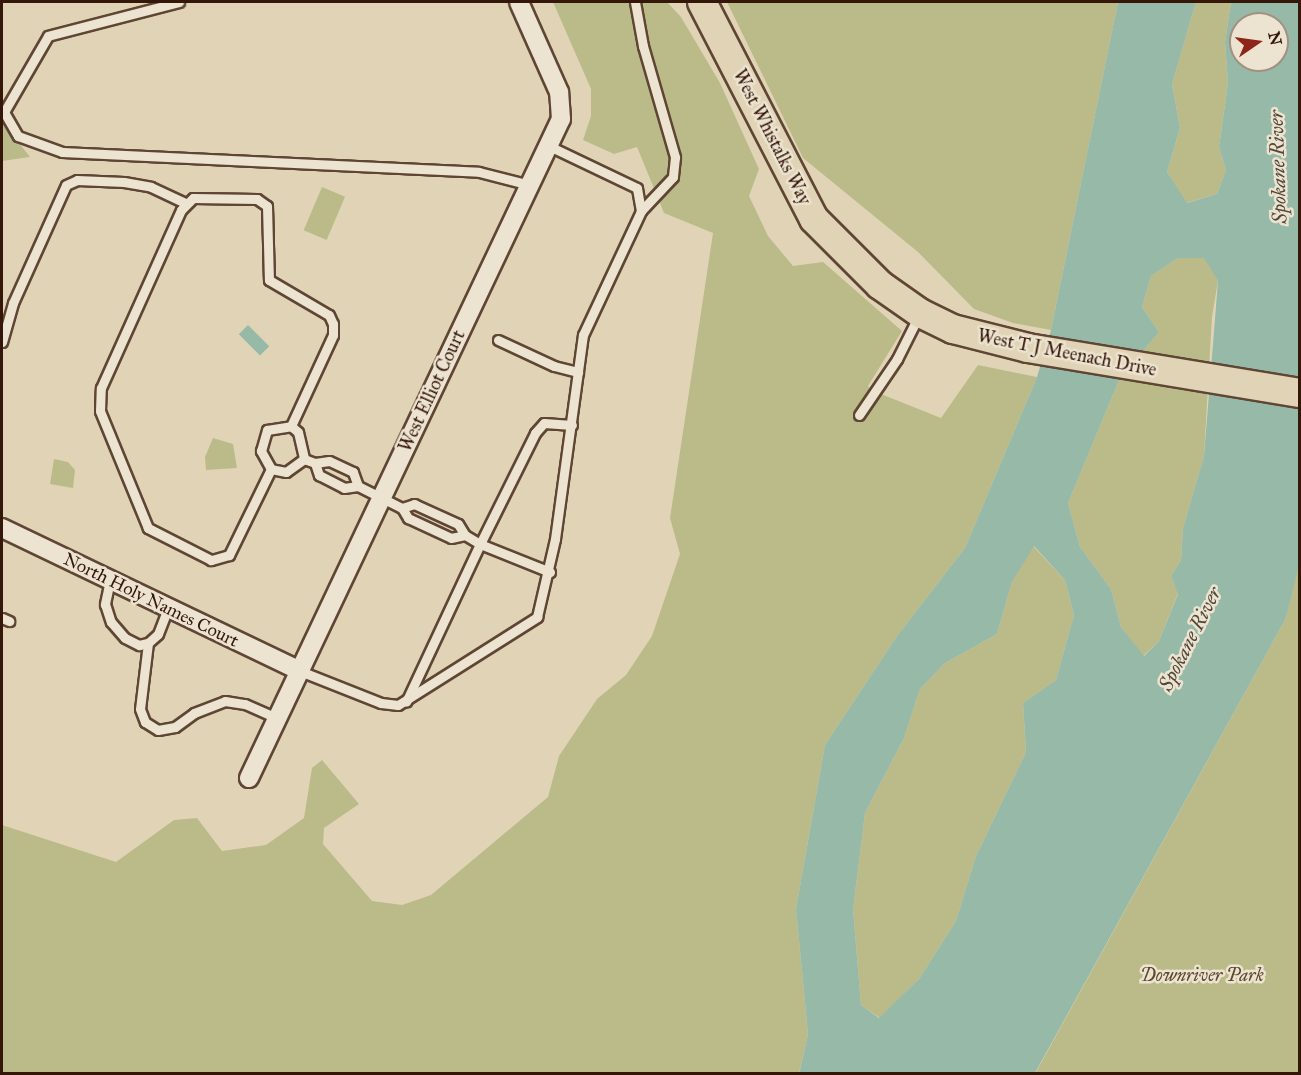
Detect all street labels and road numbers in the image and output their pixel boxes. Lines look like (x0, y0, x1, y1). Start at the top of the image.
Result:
street label: West Whistalks Way (729, 66, 815, 208)
street label: West T J Meenach Drive (976, 325, 1158, 381)
street label: West Elliot Court (394, 327, 470, 455)
street label: North Holy Names Court (60, 548, 242, 652)

